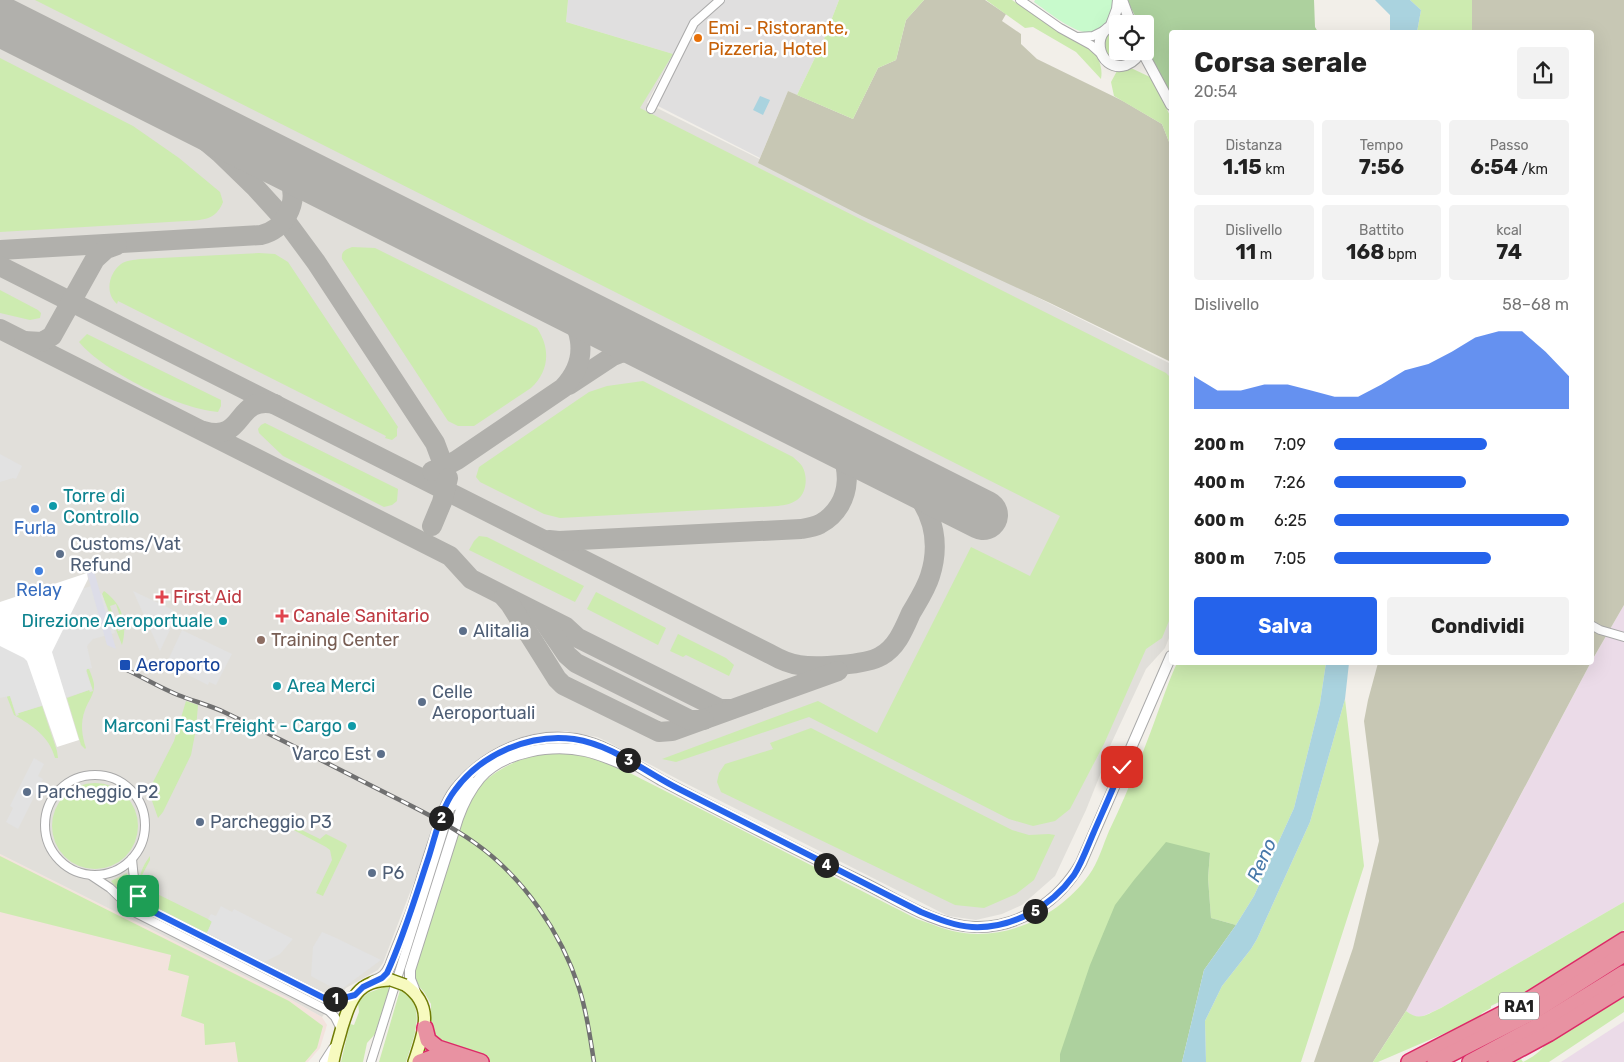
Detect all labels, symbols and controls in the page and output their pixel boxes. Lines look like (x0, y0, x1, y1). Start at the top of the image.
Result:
map controls (1109, 15, 1154, 60)
button: locate (1109, 15, 1154, 60)
place label: Emi - Ristorante, Pizzeria, Hotel (708, 17, 849, 60)
marker: Emi - Ristorante, Pizzeria, Hotel (692, 32, 704, 44)
text: Corsa serale (1194, 46, 1367, 79)
button: share (1517, 47, 1569, 99)
text: 20:54 (1194, 82, 1237, 101)
text: Distanza (1225, 137, 1282, 154)
text: Tempo (1360, 137, 1403, 154)
text: Passo (1490, 137, 1529, 154)
text: 1.15 (1223, 154, 1262, 179)
text: 7:56 (1359, 154, 1404, 179)
text: 6:54 (1470, 154, 1518, 179)
text: km (1262, 161, 1285, 178)
text: /km (1518, 161, 1548, 178)
text: Dislivello (1225, 222, 1282, 239)
text: Battito (1359, 222, 1404, 239)
text: kcal (1496, 222, 1522, 239)
text: 11 (1235, 239, 1256, 264)
text: 168 (1346, 239, 1384, 264)
text: 74 (1496, 239, 1522, 264)
text: m (1256, 246, 1272, 263)
text: bpm (1384, 246, 1417, 263)
text: Dislivello (1194, 295, 1259, 314)
text: 58–68 m (1502, 295, 1569, 314)
text: 200 m (1194, 435, 1244, 454)
text: 7:09 (1274, 435, 1306, 454)
text: 400 m (1194, 473, 1245, 492)
text: 7:26 (1274, 473, 1305, 492)
place label: Torre di Controllo (63, 485, 139, 528)
marker: Torre di Controllo (47, 500, 59, 512)
marker: Furla (29, 503, 41, 515)
text: 600 m (1194, 511, 1244, 530)
text: 6:25 (1274, 511, 1307, 530)
place label: Furla (14, 517, 56, 539)
place label: Customs/Vat Refund (70, 533, 181, 576)
marker: Customs/Vat Refund (54, 548, 66, 560)
text: 800 m (1194, 549, 1245, 568)
text: 7:05 (1274, 549, 1306, 568)
marker: Relay (33, 565, 45, 577)
place label: Relay (16, 579, 62, 601)
place label: First Aid (173, 586, 242, 608)
marker: First Aid (155, 590, 169, 604)
button: Salva (1194, 597, 1377, 655)
button: Condividi (1387, 597, 1569, 655)
place label: Canale Sanitario (293, 605, 430, 627)
marker: Canale Sanitario (275, 609, 289, 623)
place label: Direzione Aeroportuale (22, 610, 213, 632)
marker: Direzione Aeroportuale (217, 615, 229, 627)
place label: Alitalia (473, 620, 529, 642)
marker: Alitalia (457, 625, 469, 637)
place label: Training Center (271, 629, 399, 651)
marker: Training Center (255, 634, 267, 646)
place label: Aeroporto (136, 654, 220, 676)
marker: Aeroporto (118, 658, 132, 672)
place label: Area Merci (287, 675, 375, 697)
marker: Area Merci (271, 680, 283, 692)
place label: Celle Aeroportuali (432, 681, 535, 724)
marker: Celle Aeroportuali (416, 696, 428, 708)
place label: Marconi Fast Freight - Cargo (103, 715, 342, 737)
marker: Marconi Fast Freight - Cargo (346, 720, 358, 732)
place label: Varco Est (292, 743, 371, 765)
pin (1101, 746, 1143, 788)
marker: Varco Est (375, 748, 387, 760)
pin: 3 (616, 748, 640, 772)
text: 3 (624, 752, 633, 769)
icon: check (1108, 753, 1136, 781)
place label: Parcheggio P2 (37, 781, 159, 803)
marker: Parcheggio P2 (21, 786, 33, 798)
pin: 2 (428, 806, 454, 830)
text: 2 (437, 810, 446, 827)
place label: Parcheggio P3 (210, 811, 332, 833)
marker: Parcheggio P3 (194, 816, 206, 828)
water label: Reno (1242, 835, 1281, 886)
pin: 4 (814, 852, 838, 878)
text: 4 (822, 857, 831, 874)
place label: P6 (382, 862, 404, 884)
marker: P6 (366, 867, 378, 879)
pin (117, 875, 159, 917)
icon: arrive (124, 882, 152, 910)
pin: 5 (1022, 898, 1048, 924)
text: 5 (1031, 903, 1040, 920)
pin: 1 (322, 986, 348, 1012)
text: 1 (332, 991, 339, 1008)
road number: RA1 (1499, 992, 1539, 1019)

